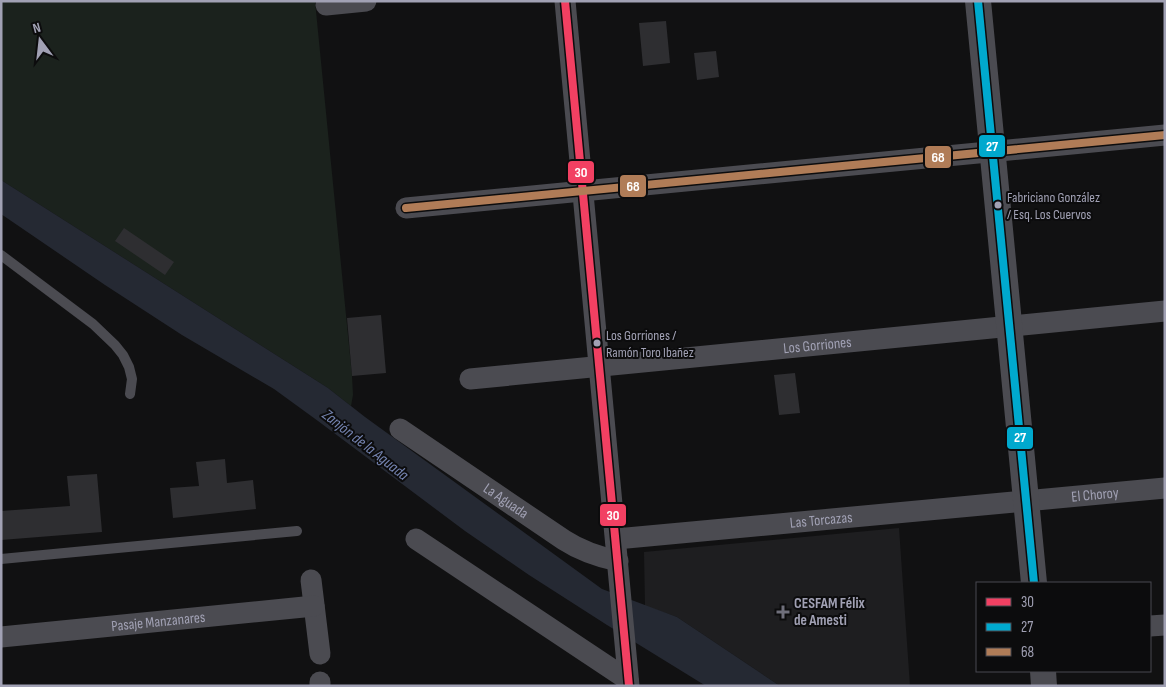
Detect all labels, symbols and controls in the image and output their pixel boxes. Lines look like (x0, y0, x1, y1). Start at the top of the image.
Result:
north arrow (15, 15, 65, 65)
text: N (31, 19, 43, 37)
line badge: 27 (978, 134, 1006, 158)
text: 27 (986, 138, 999, 155)
line badge: 68 (924, 145, 952, 169)
text: 68 (931, 149, 945, 166)
line badge: 30 (567, 160, 595, 184)
text: 30 (575, 164, 588, 181)
line badge: 68 (619, 174, 647, 198)
text: 68 (626, 178, 640, 195)
place label: Fabriciano González / Esq. Los Cuervos (1007, 189, 1100, 223)
marker: Fabriciano González / Esq. Los Cuervos (993, 200, 1003, 210)
place label: Los Gorriones / Ramón Toro Ibañez (606, 327, 694, 361)
street label: Los Gorriones (782, 333, 852, 358)
marker: Los Gorriones / Ramón Toro Ibañez (592, 338, 602, 348)
water label: Zanjón de la Aguada (317, 405, 412, 485)
line badge: 27 (1006, 426, 1034, 450)
text: 27 (1014, 429, 1027, 446)
street label: La Aguada (479, 479, 532, 523)
street label: El Choroy (1071, 483, 1120, 507)
line badge: 30 (599, 503, 627, 527)
text: 30 (607, 507, 620, 524)
street label: Las Torcazas (789, 508, 853, 533)
legend (976, 582, 1151, 672)
text: 30 (1021, 593, 1034, 612)
place label: CESFAM Félix de Amesti (794, 594, 865, 630)
marker: CESFAM Félix de Amesti (776, 605, 790, 619)
street label: Pasaje Manzanares (111, 608, 206, 636)
text: 27 (1021, 618, 1033, 637)
text: 68 (1021, 643, 1034, 662)

